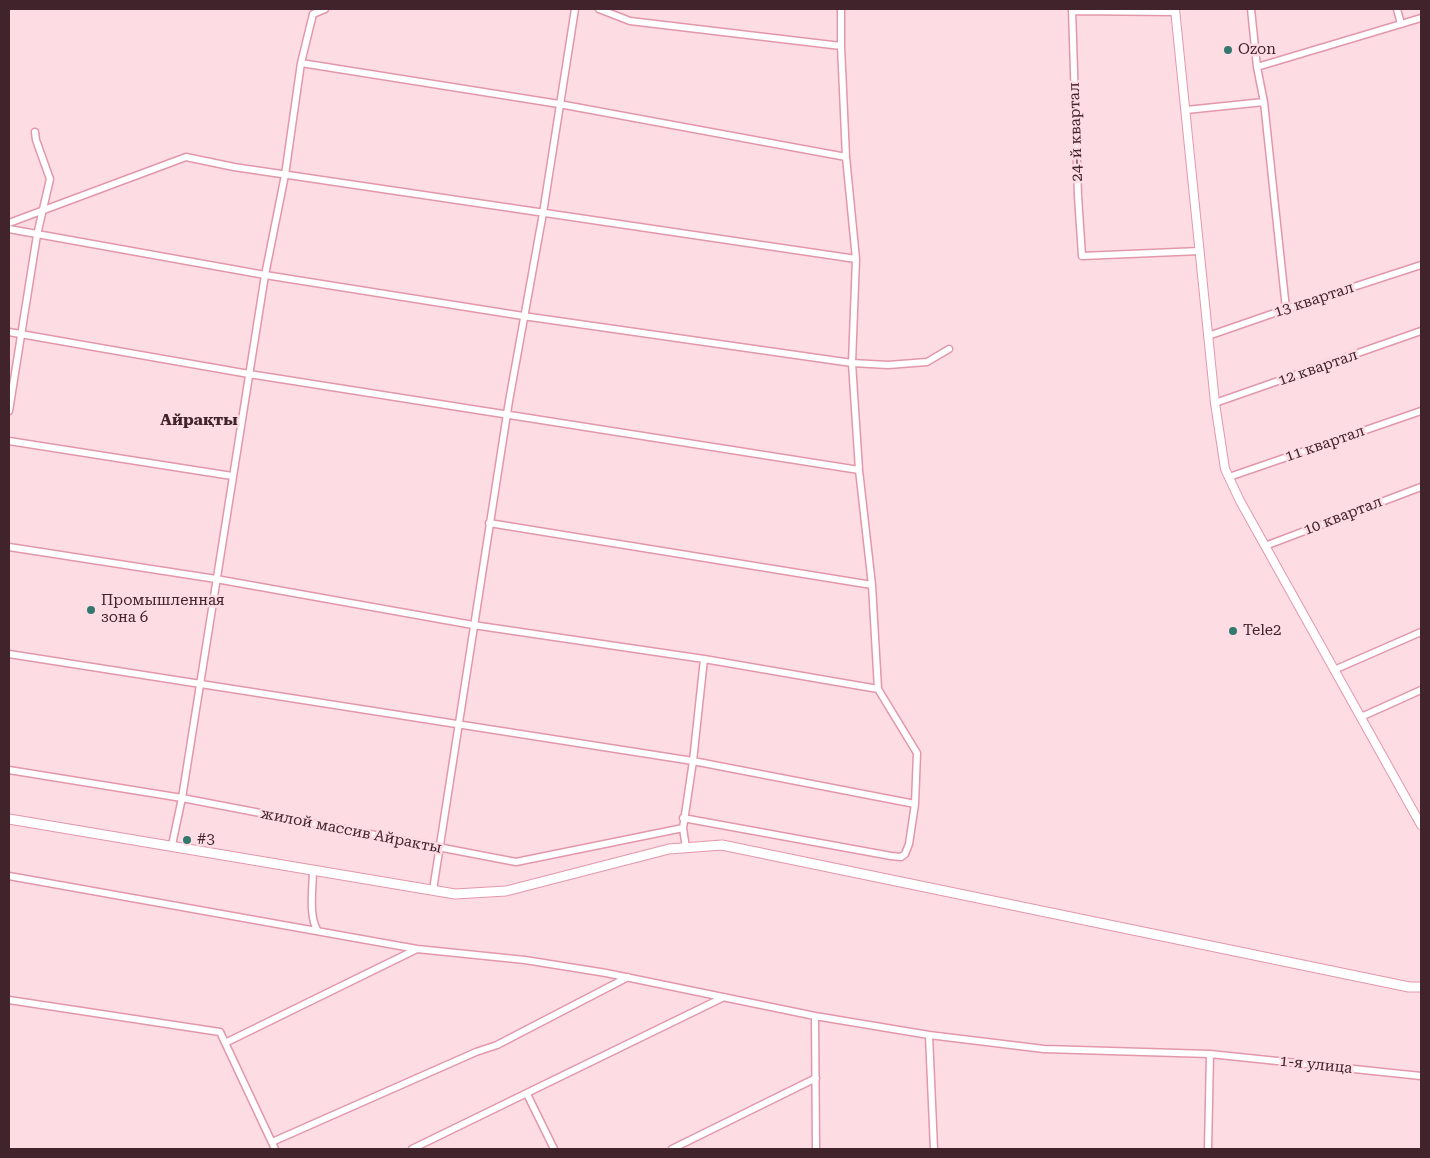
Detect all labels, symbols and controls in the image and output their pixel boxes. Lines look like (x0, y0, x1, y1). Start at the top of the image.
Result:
place label: Ozon (1238, 41, 1276, 59)
marker: Ozon (1222, 44, 1234, 56)
street label: 24-й квартал (1065, 82, 1087, 182)
street label: 13 квартал (1272, 279, 1356, 321)
street label: 12 квартал (1276, 346, 1360, 390)
district label: Айрақты (160, 410, 238, 430)
street label: 11 квартал (1283, 422, 1367, 466)
street label: 10 квартал (1301, 493, 1385, 539)
place label: Промышленная зона 6 (101, 592, 225, 627)
marker: Промышленная зона 6 (85, 604, 97, 616)
place label: Tele2 (1243, 622, 1281, 640)
marker: Tele2 (1227, 625, 1239, 637)
street label: жилой массив Айракты (259, 805, 443, 857)
place label: #3 (197, 831, 215, 849)
marker: #3 (181, 834, 193, 846)
street label: 1-я улица (1279, 1052, 1353, 1078)

